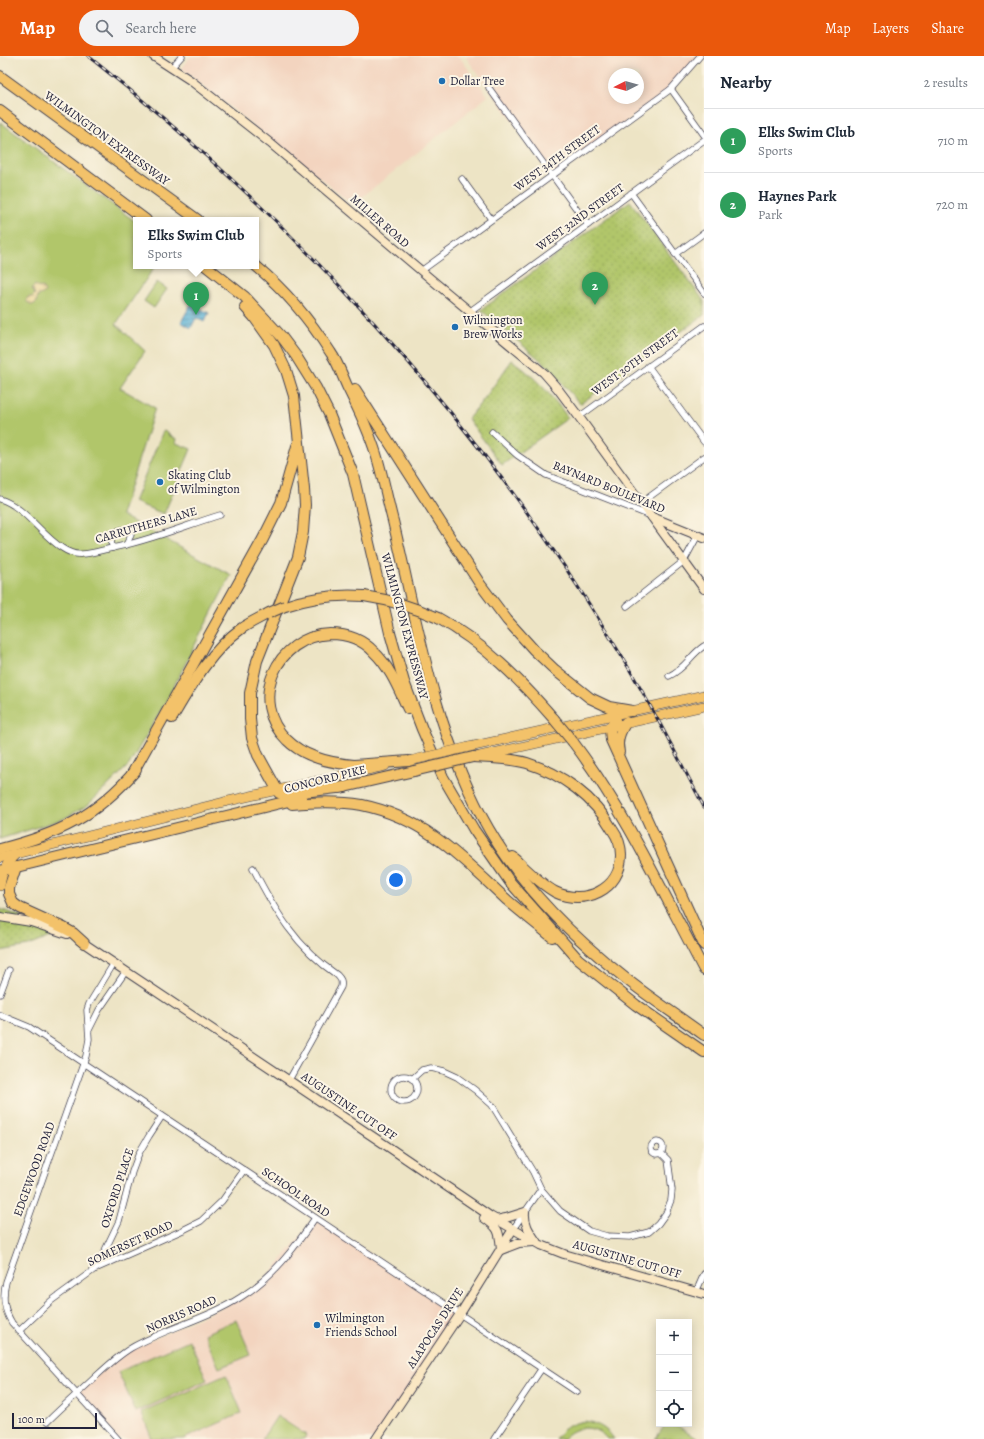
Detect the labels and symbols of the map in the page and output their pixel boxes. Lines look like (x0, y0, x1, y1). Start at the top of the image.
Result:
north arrow (608, 68, 644, 104)
place label: Dollar Tree (450, 73, 504, 89)
marker: Dollar Tree (437, 76, 447, 86)
street label: WILMINGTON EXPRESSWAY (40, 87, 173, 189)
street label: WEST 34TH STREET (510, 121, 604, 195)
street label: WEST 32ND STREET (532, 180, 627, 255)
street label: MILLER ROAD (347, 191, 413, 251)
pin: 2 (582, 272, 608, 305)
pin: 1 (183, 282, 209, 315)
place label: Wilmington Brew Works (462, 312, 523, 342)
marker: Wilmington Brew Works (450, 322, 460, 332)
street label: WEST 30TH STREET (587, 325, 682, 400)
street label: BAYNARD BOULEVARD (550, 457, 668, 517)
place label: Skating Club of Wilmington (168, 467, 240, 497)
marker: Skating Club of Wilmington (155, 477, 165, 487)
street label: CARRUTHERS LANE (93, 503, 199, 547)
street label: WILMINGTON EXPRESSWAY (377, 550, 432, 701)
street label: CONCORD PIKE (282, 761, 368, 797)
your location (386, 870, 406, 890)
street label: AUGUSTINE CUT OFF (297, 1068, 400, 1144)
street label: EDGEWOOD ROAD (9, 1119, 59, 1219)
street label: OXFORD PLACE (97, 1146, 137, 1230)
street label: SCHOOL ROAD (259, 1163, 333, 1221)
street label: SOMERSET ROAD (85, 1216, 175, 1270)
street label: AUGUSTINE CUT OFF (570, 1236, 683, 1282)
street label: ALAPOCAS DRIVE (402, 1285, 467, 1372)
street label: NORRIS ROAD (143, 1291, 219, 1337)
place label: Wilmington Friends School (324, 1310, 397, 1340)
marker: Wilmington Friends School (312, 1320, 322, 1330)
scale bar (12, 1411, 97, 1430)

